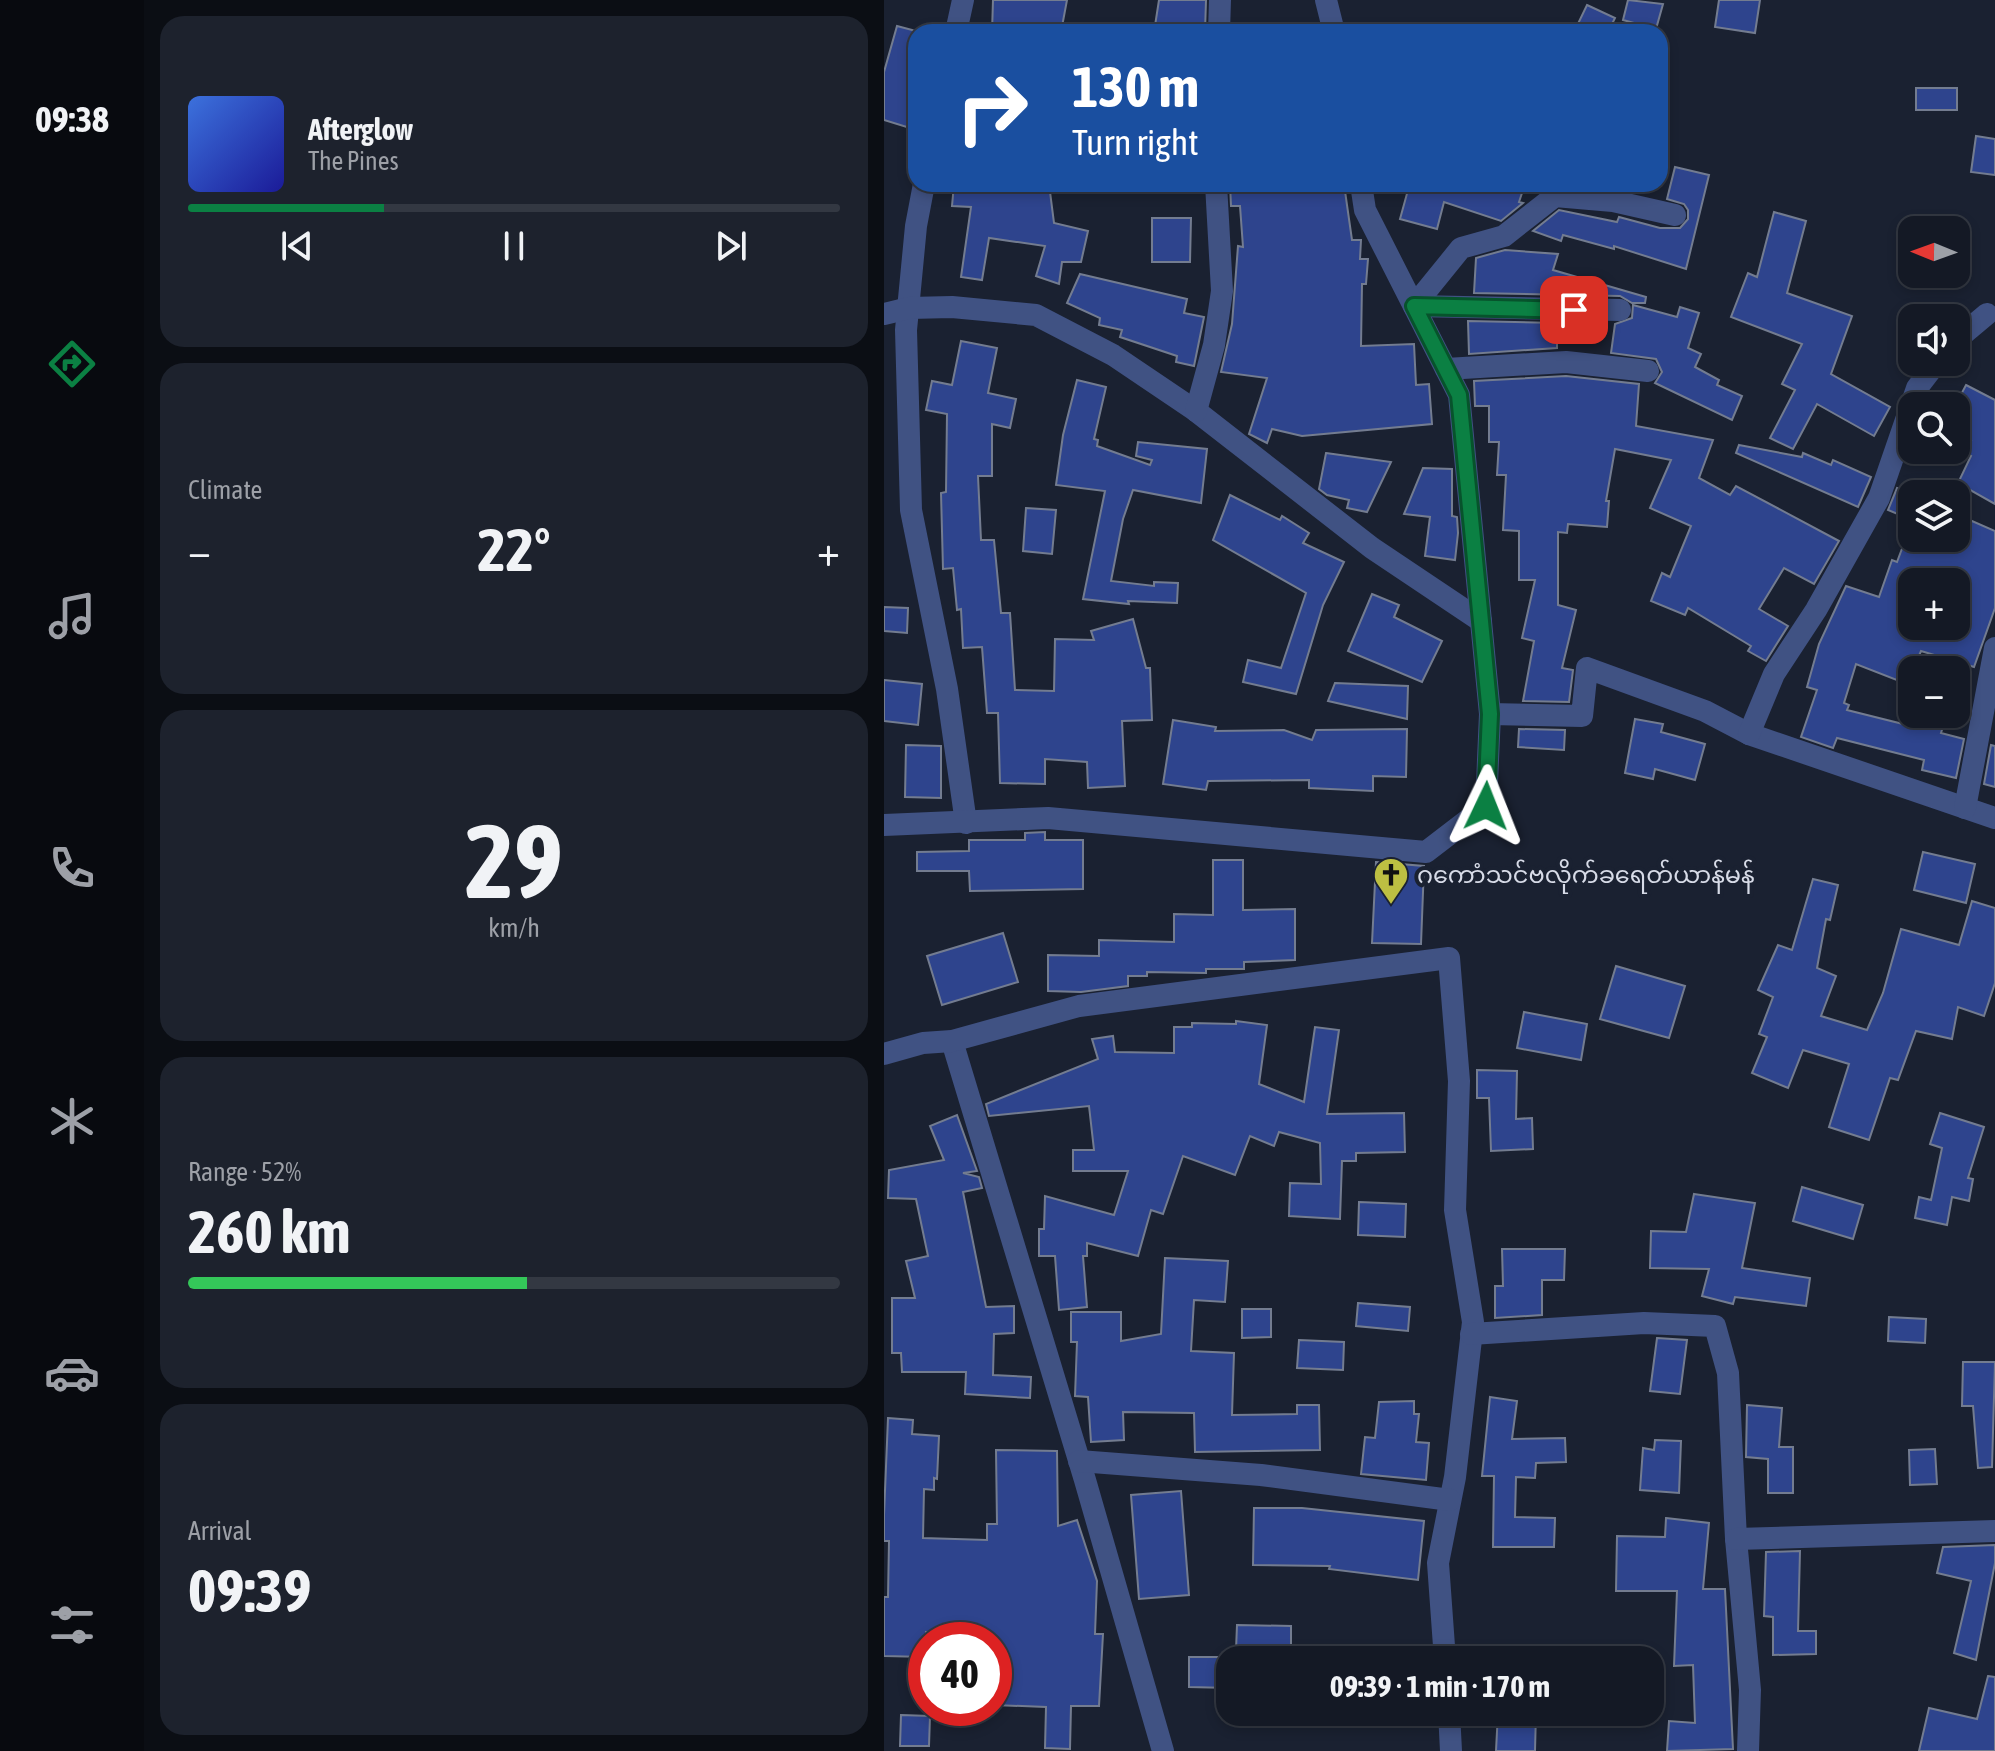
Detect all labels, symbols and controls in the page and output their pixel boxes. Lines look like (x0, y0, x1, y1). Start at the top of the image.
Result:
text: 130 m (1072, 55, 1199, 119)
icon: right (940, 56, 1044, 160)
text: 09:38 (35, 98, 109, 140)
text: Afterglow (308, 112, 413, 146)
text: Turn right (1072, 121, 1199, 163)
text: The Pines (308, 146, 399, 176)
north arrow (1898, 216, 1970, 288)
map controls (1898, 216, 1970, 728)
icon: previous (275, 224, 319, 268)
icon: pause (492, 224, 536, 268)
icon: next (709, 224, 753, 268)
pin (1540, 276, 1608, 344)
icon: arrive (1552, 288, 1596, 332)
button: sound (1898, 304, 1970, 376)
icon: directions (44, 336, 100, 392)
button: search (1898, 392, 1970, 464)
text: Climate (188, 475, 262, 505)
button: layers (1898, 480, 1970, 552)
text: 22° (478, 515, 550, 584)
text: − (188, 525, 211, 575)
text: + (817, 525, 840, 575)
button: + (1898, 568, 1970, 640)
icon: music (44, 588, 100, 644)
button: − (1898, 656, 1970, 728)
position arrow (1444, 764, 1528, 848)
text: 29 (465, 801, 563, 920)
icon: phone (44, 840, 100, 896)
church icon: ဂကောံသင်ဗလိုက်ခရေတ်ယာန်မန် (1372, 856, 1410, 906)
place label: ဂကောံသင်ဗလိုက်ခရေတ်ယာန်မန် (1417, 859, 1755, 894)
text: km/h (488, 913, 540, 943)
icon: climate (44, 1093, 100, 1149)
text: Range · 52% (188, 1157, 301, 1187)
text: 260 km (188, 1197, 350, 1266)
icon: car (44, 1345, 100, 1401)
text: Arrival (188, 1516, 252, 1546)
text: 09:39 (188, 1556, 311, 1625)
icon: filters (44, 1597, 100, 1653)
speed limit sign: 40 (908, 1622, 1012, 1726)
text: 09:39 · 1 min · 170 m (1330, 1669, 1550, 1703)

